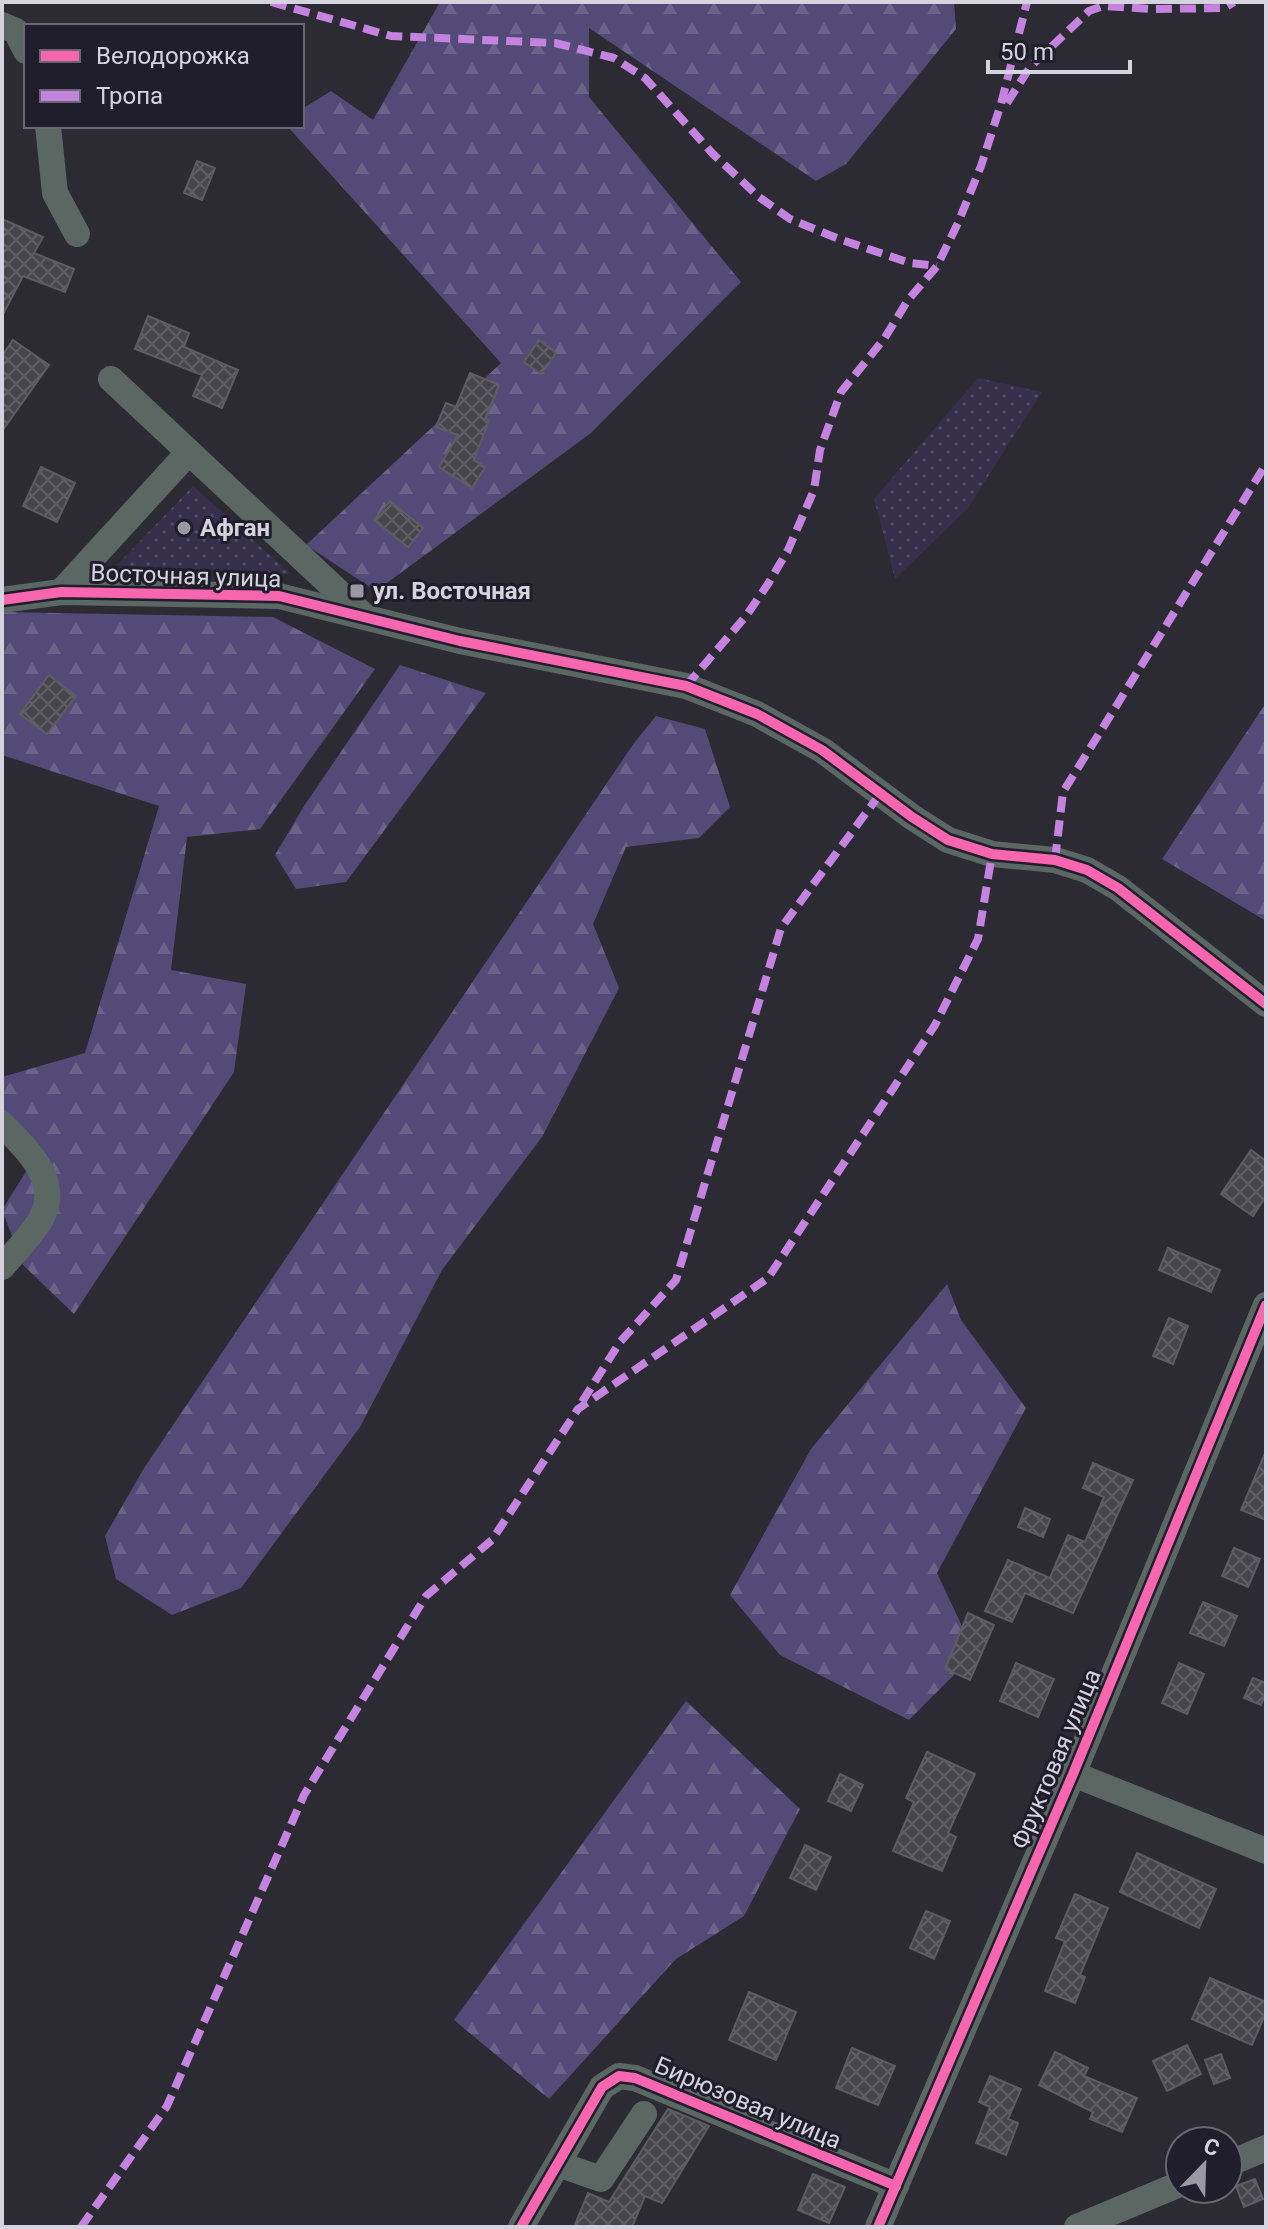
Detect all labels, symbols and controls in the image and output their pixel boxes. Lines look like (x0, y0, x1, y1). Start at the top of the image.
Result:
legend (24, 24, 304, 128)
scale bar (988, 24, 1130, 74)
text: 50 m (1000, 38, 1054, 66)
text: Велодорожка (96, 42, 250, 70)
text: Тропа (96, 82, 163, 110)
place label: Афган (200, 514, 270, 542)
marker: Афган (175, 519, 193, 537)
street label: Восточная улица (90, 559, 282, 593)
place label: ул. Восточная (373, 577, 531, 605)
marker: ул. Восточная (348, 582, 366, 600)
street label: Фруктовая улица (1005, 1665, 1107, 1853)
street label: Бирюзовая улица (651, 2051, 845, 2155)
north arrow (1164, 2125, 1244, 2205)
text: С (1200, 2133, 1223, 2161)

